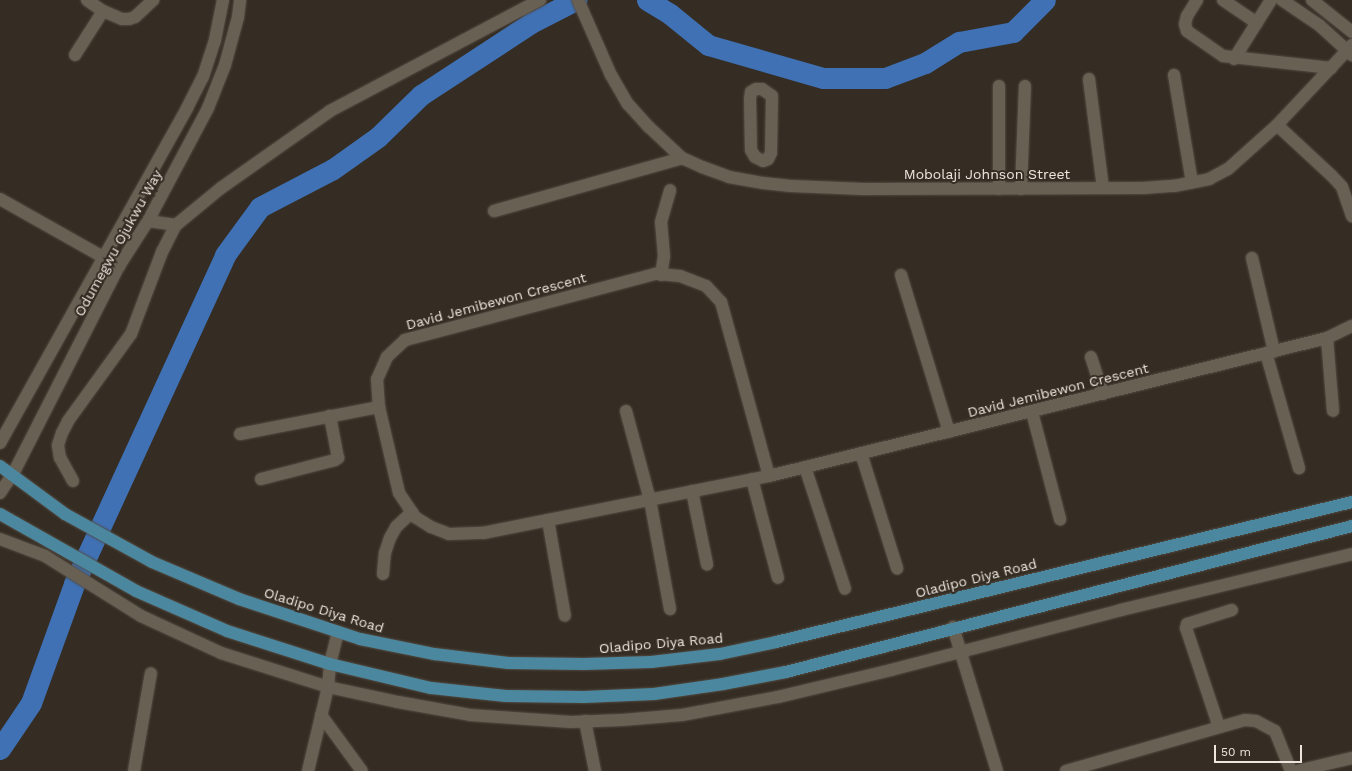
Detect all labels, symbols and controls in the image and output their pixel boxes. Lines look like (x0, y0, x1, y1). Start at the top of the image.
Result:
street label: Mobolaji Johnson Street (904, 166, 1070, 182)
street label: Odumegwu Ojukwu Way (71, 167, 165, 319)
street label: David Jemibewon Crescent (404, 269, 588, 333)
street label: David Jemibewon Crescent (966, 359, 1150, 421)
street label: Oladipo Diya Road (913, 555, 1039, 601)
street label: Oladipo Diya Road (262, 584, 386, 636)
street label: Oladipo Diya Road (598, 629, 724, 657)
scale bar (1216, 737, 1304, 763)
text: 50 m (1221, 745, 1251, 759)

